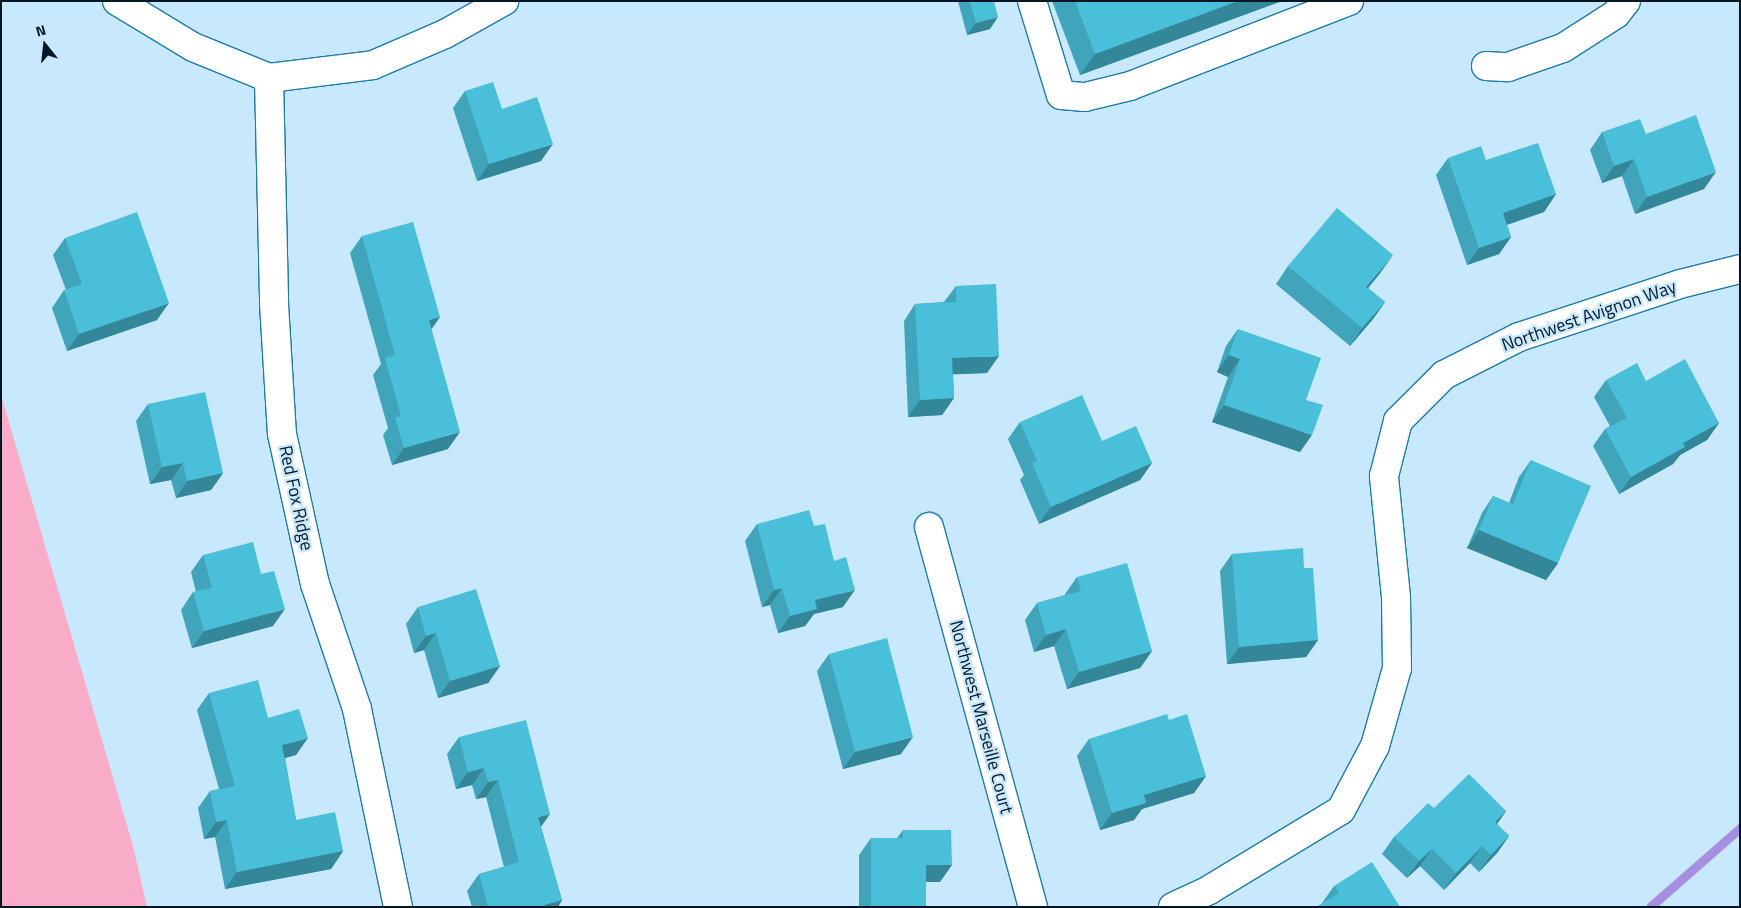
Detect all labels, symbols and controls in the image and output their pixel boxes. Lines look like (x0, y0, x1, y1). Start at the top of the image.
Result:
text: N (33, 19, 48, 42)
north arrow (20, 20, 70, 70)
street label: Northwest Avignon Way (1499, 276, 1679, 356)
street label: Red Fox Ridge (274, 443, 318, 553)
street label: Northwest Marseille Court (945, 618, 1017, 816)

